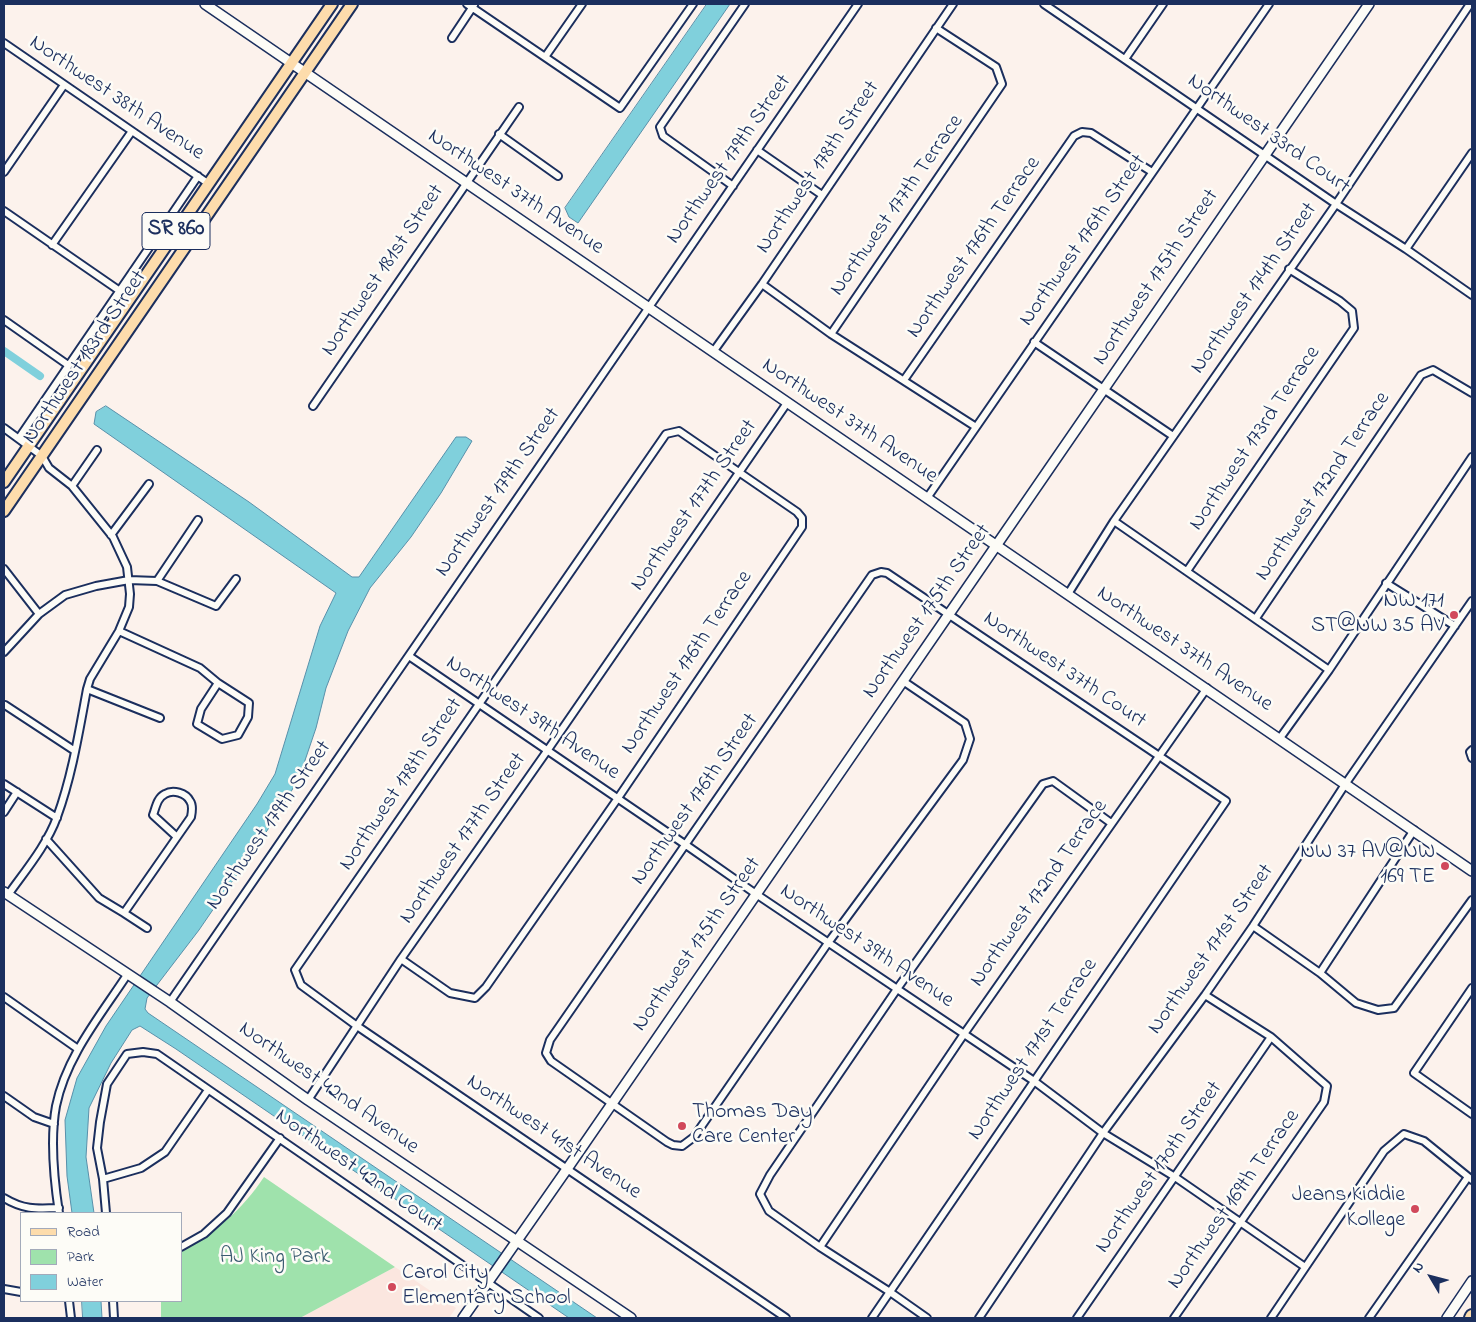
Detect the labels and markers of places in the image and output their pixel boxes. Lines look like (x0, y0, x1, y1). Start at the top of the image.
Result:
place label: NW 171 ST@NW 35 AV (1311, 589, 1444, 640)
marker: NW 171 ST@NW 35 AV (1448, 609, 1460, 621)
place label: NW 37 AV@NW 169 TE (1300, 840, 1435, 891)
marker: NW 37 AV@NW 169 TE (1439, 860, 1451, 872)
place label: Thomas Day Care Center (692, 1100, 812, 1152)
marker: Thomas Day Care Center (676, 1120, 688, 1132)
place label: Jeans Kiddie Kollege (1292, 1183, 1405, 1234)
marker: Jeans Kiddie Kollege (1409, 1203, 1421, 1215)
place label: Carol City Elementary School (402, 1261, 571, 1312)
marker: Carol City Elementary School (386, 1281, 398, 1293)

